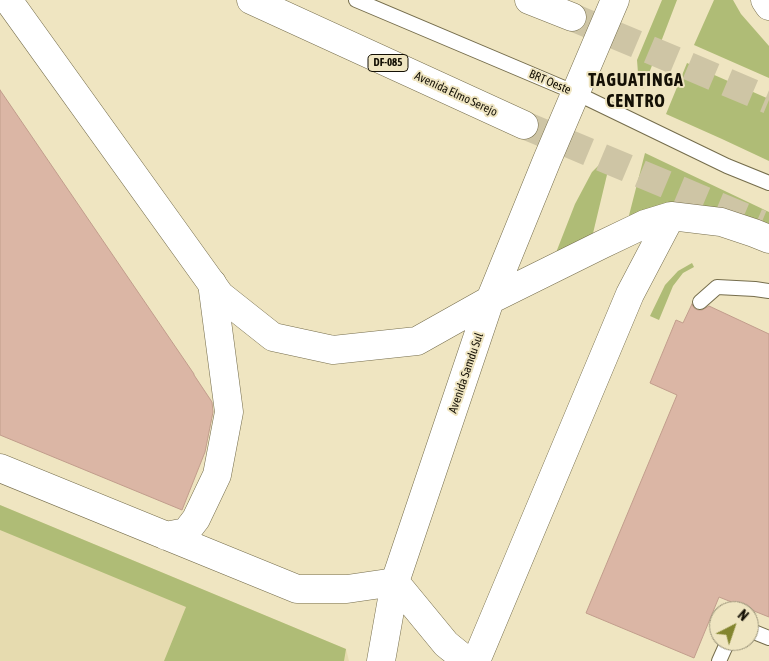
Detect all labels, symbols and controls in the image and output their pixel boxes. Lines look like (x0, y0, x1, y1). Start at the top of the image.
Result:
road number: DF-085 (368, 54, 408, 72)
street label: BRT Oeste (527, 67, 573, 97)
street label: Avenida Elmo Serejo (412, 69, 500, 119)
district label: TAGUATINGA CENTRO (587, 69, 685, 112)
street label: Avenida Samdu Sul (446, 331, 486, 415)
north arrow (709, 601, 759, 651)
text: N (735, 607, 752, 624)

